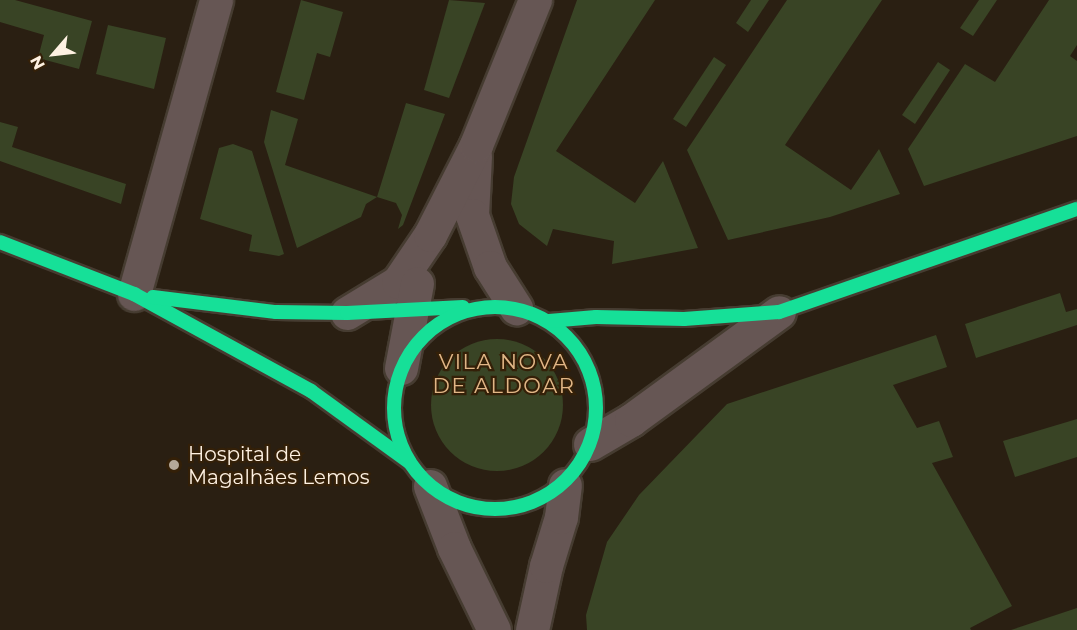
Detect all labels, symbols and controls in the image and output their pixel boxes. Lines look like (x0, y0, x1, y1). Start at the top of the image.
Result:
north arrow (24, 24, 84, 84)
text: N (26, 53, 49, 73)
district label: VILA NOVA DE ALDOAR (433, 349, 575, 399)
place label: Hospital de Magalhães Lemos (188, 442, 369, 489)
marker: Hospital de Magalhães Lemos (165, 456, 183, 474)

